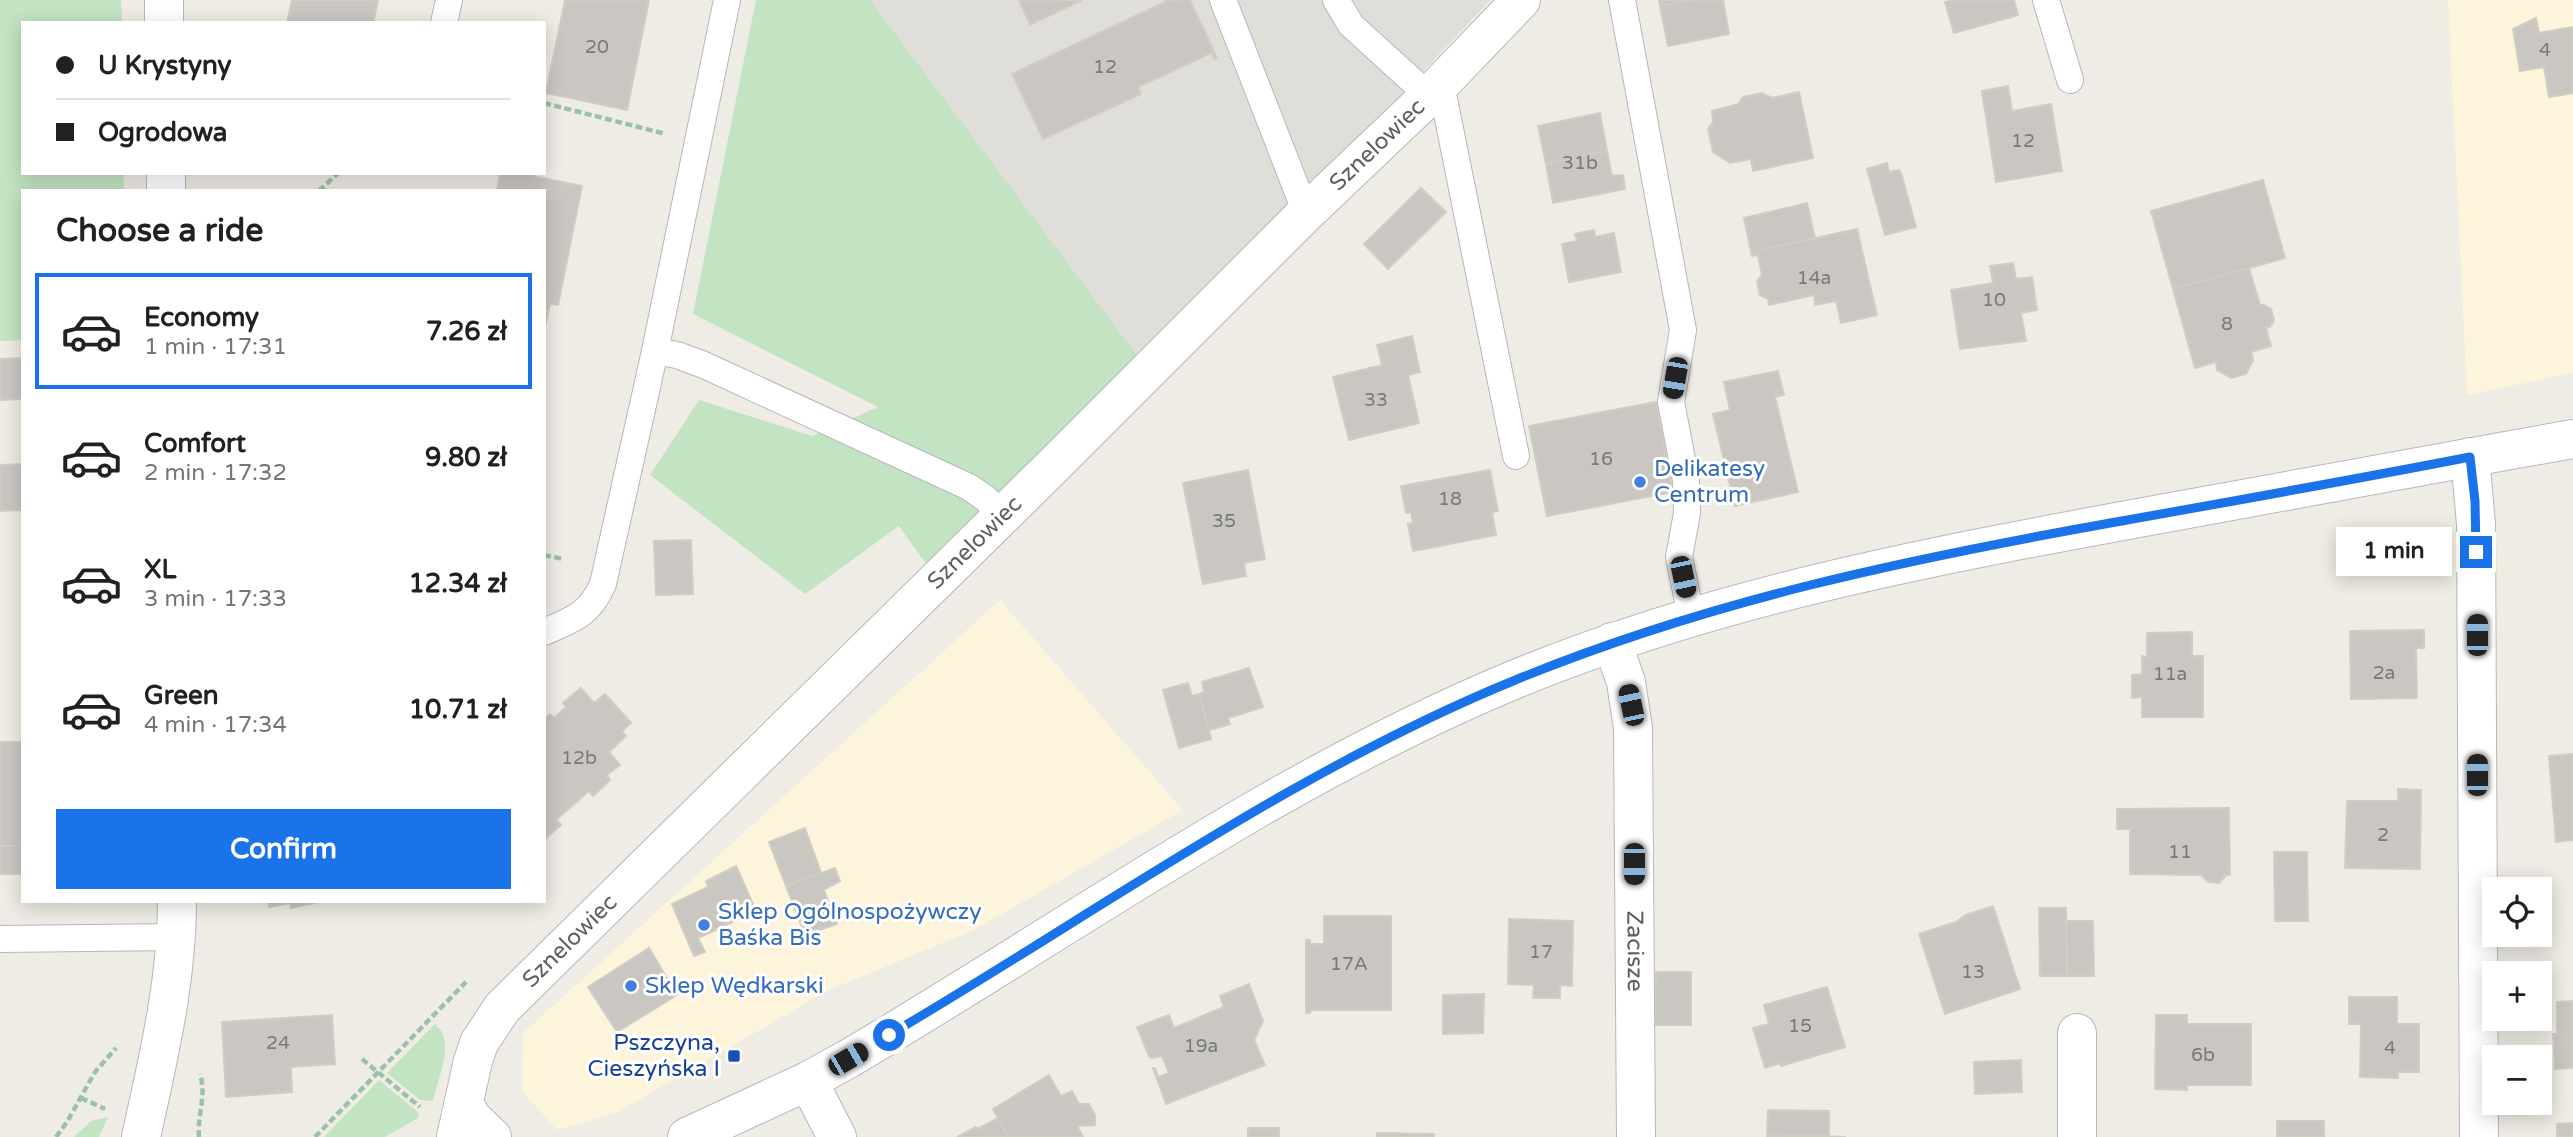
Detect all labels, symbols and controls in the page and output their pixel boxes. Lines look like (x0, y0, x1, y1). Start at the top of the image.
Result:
house number: 20 (585, 36, 609, 58)
house number: 4 (2539, 39, 2551, 61)
text: U Krystyny (98, 50, 232, 81)
house number: 12 (1093, 56, 1117, 78)
street label: Sznelowiec (1324, 93, 1431, 197)
text: Ogrodowa (98, 117, 227, 148)
house number: 12 (2011, 130, 2035, 152)
house number: 31b (1562, 152, 1598, 174)
text: Choose a ride (56, 212, 263, 250)
house number: 14a (1797, 267, 1831, 289)
house number: 10 (1982, 289, 2006, 311)
icon: car (60, 300, 123, 363)
text: Economy (144, 302, 259, 333)
house number: 8 (2221, 313, 2233, 335)
text: 7.26 zł (426, 316, 507, 347)
text: 1 min · 17:31 (144, 333, 287, 361)
car (1662, 355, 1689, 401)
house number: 33 (1364, 389, 1388, 411)
icon: car (60, 426, 123, 489)
text: Comfort (144, 428, 246, 459)
text: 9.80 zł (425, 442, 507, 473)
house number: 16 (1589, 448, 1613, 470)
place label: Delikatesy Centrum (1654, 455, 1765, 509)
text: 2 min · 17:32 (144, 459, 287, 487)
marker: Delikatesy Centrum (1632, 474, 1648, 490)
house number: 18 (1438, 488, 1462, 510)
street label: Sznelowiec (922, 490, 1028, 595)
house number: 35 (1212, 510, 1236, 532)
callout: 1 min (2336, 528, 2452, 576)
route end (2460, 536, 2492, 568)
text: 1 min (2363, 537, 2425, 565)
icon: car (60, 552, 123, 615)
text: XL (144, 554, 176, 585)
car (1669, 554, 1698, 600)
text: 12.34 zł (408, 568, 507, 599)
text: 3 min · 17:33 (144, 585, 287, 613)
car (2467, 614, 2488, 656)
house number: 2a (2373, 662, 2395, 684)
house number: 11a (2153, 663, 2187, 685)
icon: car (60, 678, 123, 741)
text: Green (144, 680, 219, 711)
car (1617, 682, 1646, 728)
text: 10.71 zł (409, 694, 507, 725)
text: 4 min · 17:34 (144, 711, 287, 739)
house number: 12b (561, 747, 597, 769)
car (2467, 754, 2488, 796)
button: Confirm (56, 809, 511, 889)
house number: 2 (2377, 824, 2389, 846)
house number: 11 (2168, 841, 2192, 863)
car (1624, 843, 1645, 885)
map controls (2482, 877, 2552, 1115)
button: locate (2482, 877, 2552, 947)
street label: Sznelowiec (517, 889, 623, 994)
place label: Sklep Ogólnospożywczy Baśka Bis (718, 898, 982, 952)
street label: Zacisze (1620, 910, 1649, 992)
marker: Sklep Ogólnospożywczy Baśka Bis (696, 917, 712, 933)
house number: 17 (1529, 941, 1553, 963)
house number: 17A (1330, 953, 1368, 975)
house number: 13 (1961, 961, 1985, 983)
button: + (2482, 961, 2552, 1031)
place label: Sklep Wędkarski (645, 972, 824, 1000)
marker: Sklep Wędkarski (623, 978, 639, 994)
house number: 15 (1788, 1015, 1812, 1037)
route start (873, 1019, 905, 1051)
place label: Pszczyna, Cieszyńska I (588, 1029, 720, 1083)
house number: 24 (266, 1032, 290, 1054)
house number: 19a (1184, 1035, 1218, 1057)
house number: 4 (2384, 1037, 2396, 1059)
car (825, 1039, 872, 1079)
house number: 6b (2191, 1044, 2215, 1066)
button: − (2482, 1045, 2552, 1115)
marker: Pszczyna, Cieszyńska I (726, 1048, 742, 1064)

